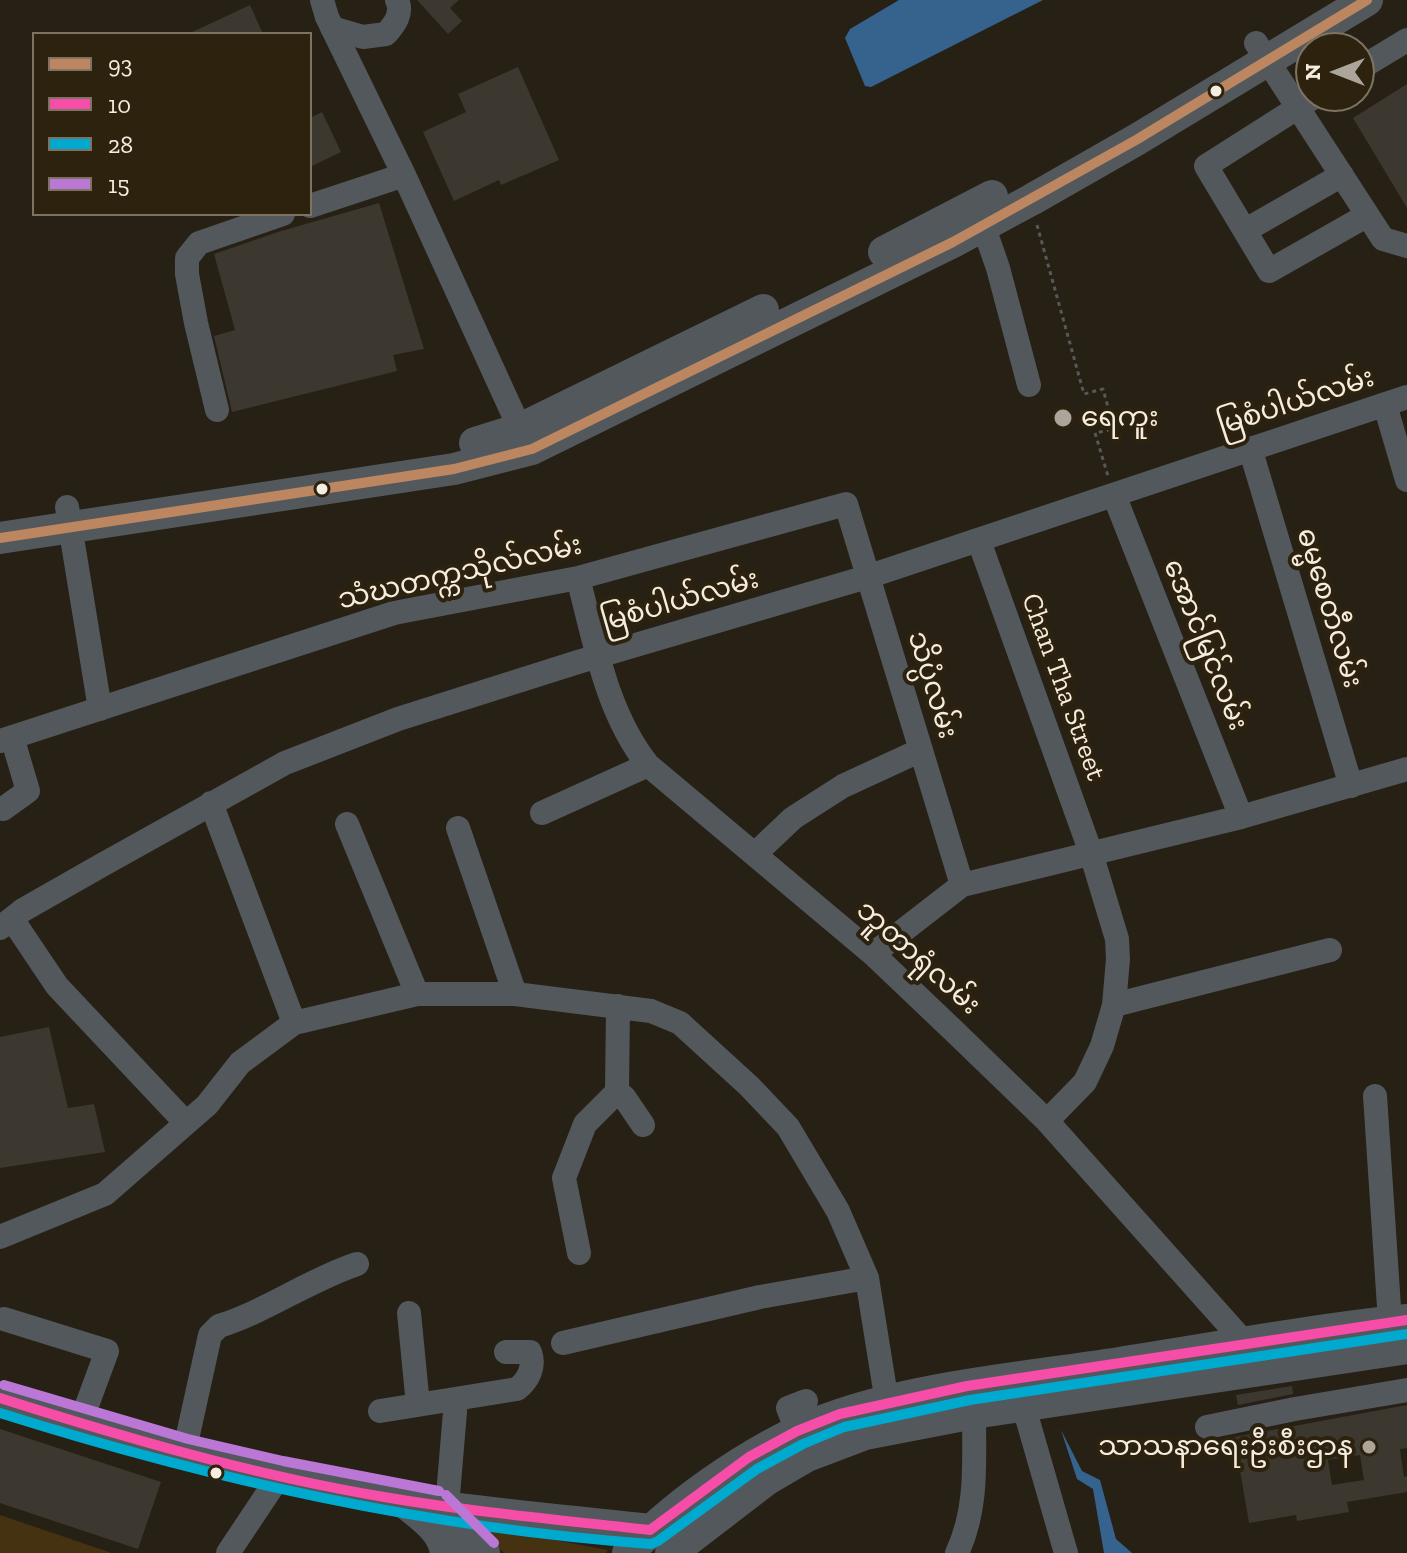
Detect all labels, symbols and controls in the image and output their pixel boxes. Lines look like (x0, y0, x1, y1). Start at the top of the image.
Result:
legend (32, 32, 312, 216)
north arrow (1295, 32, 1375, 112)
text: 93 (108, 50, 132, 79)
text: N (1299, 64, 1326, 80)
unlabelled marker (1208, 83, 1224, 99)
text: 10 (108, 90, 131, 119)
text: 28 (108, 130, 133, 159)
text: 15 (108, 170, 130, 199)
street label: မြစံပါယ်လမ်း (1214, 361, 1378, 443)
place label: ရေကူး (1081, 401, 1159, 435)
marker: ရေကူး (1052, 407, 1074, 429)
unlabelled marker (314, 481, 330, 497)
street label: ဓမ္မစေတီလမ်း (1289, 524, 1369, 692)
street label: သံဃတက္ကသိုလ်လမ်း (335, 529, 585, 617)
street label: အောင်မြင်လမ်း (1155, 554, 1255, 736)
street label: မြစံပါယ်လမ်း (597, 562, 763, 640)
street label: Chan Tha Street (1014, 589, 1112, 785)
street label: သိပ္ပံလမ်း (900, 627, 964, 743)
street label: ဘူတာရုံလမ်း (849, 894, 987, 1022)
place label: သာသနာရေးဦးစီးဌာန (1098, 1430, 1353, 1464)
marker: သာသနာရေးဦးစီးဌာန (1360, 1438, 1378, 1456)
unlabelled marker (208, 1465, 224, 1481)

